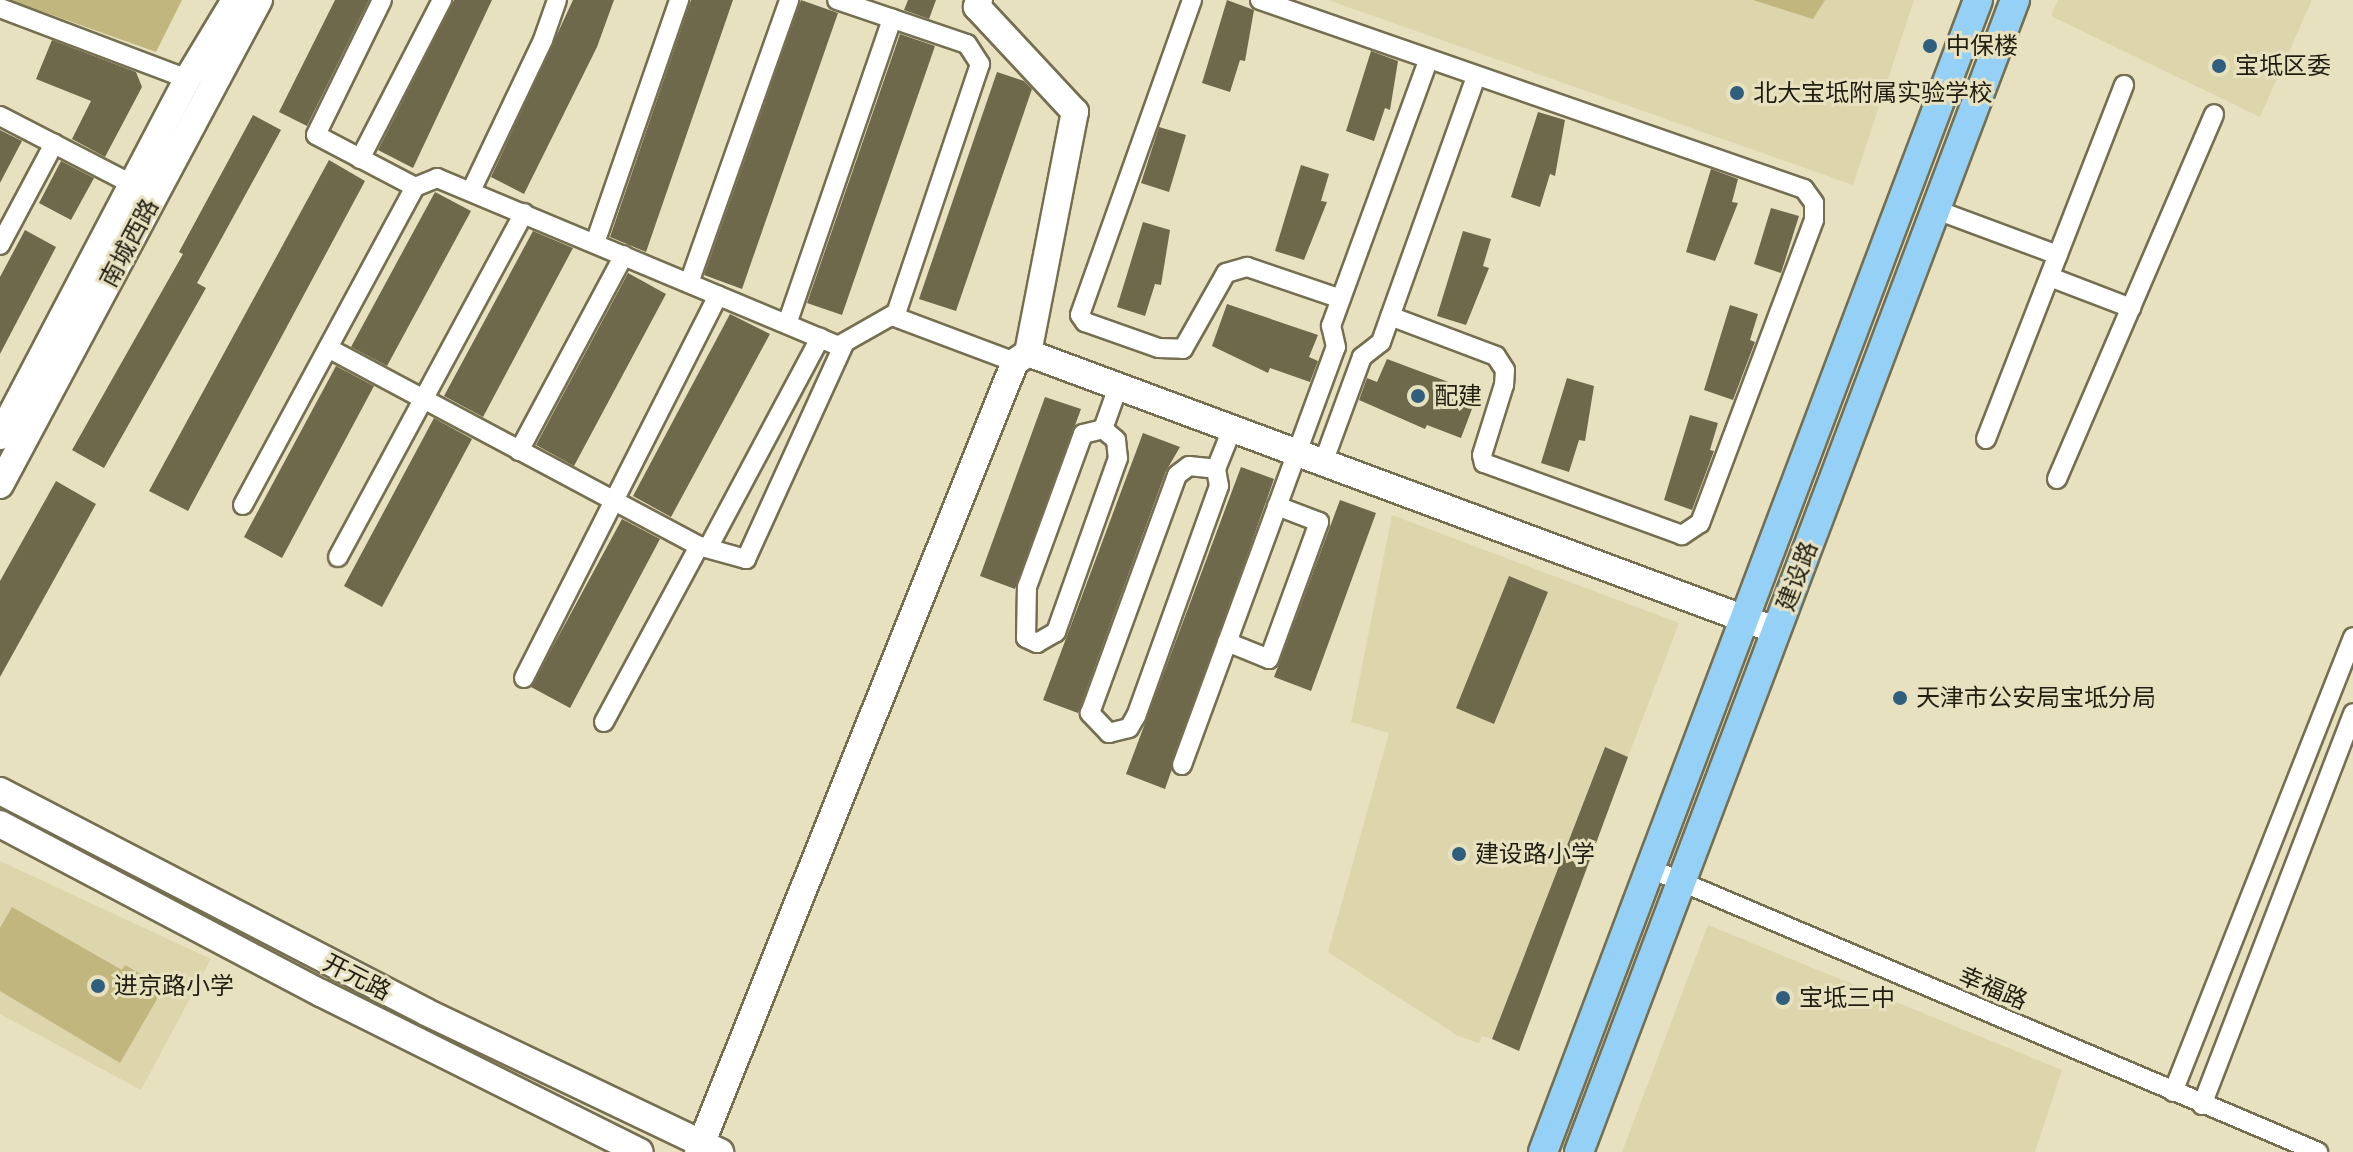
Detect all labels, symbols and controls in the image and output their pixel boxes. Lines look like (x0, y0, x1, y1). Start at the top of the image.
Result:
place label: 中保楼 (1946, 32, 2018, 60)
marker: 中保楼 (1921, 37, 1939, 55)
place label: 宝坻区委 (2235, 52, 2331, 80)
marker: 宝坻区委 (2210, 57, 2228, 75)
place label: 北大宝坻附属实验学校 (1753, 79, 1993, 107)
marker: 北大宝坻附属实验学校 (1728, 84, 1746, 102)
street label: 南城西路 (94, 194, 164, 292)
place label: 配建 (1434, 382, 1482, 410)
marker: 配建 (1409, 387, 1427, 405)
street label: 建设路 (1771, 537, 1823, 615)
place label: 天津市公安局宝坻分局 (1916, 684, 2156, 712)
marker: 天津市公安局宝坻分局 (1891, 689, 1909, 707)
place label: 建设路小学 (1475, 840, 1595, 868)
marker: 建设路小学 (1450, 845, 1468, 863)
street label: 开元路 (318, 948, 396, 1006)
street label: 幸福路 (1954, 961, 2032, 1015)
place label: 进京路小学 (114, 972, 234, 1000)
marker: 进京路小学 (89, 977, 107, 995)
place label: 宝坻三中 (1799, 984, 1895, 1012)
marker: 宝坻三中 (1774, 989, 1792, 1007)

